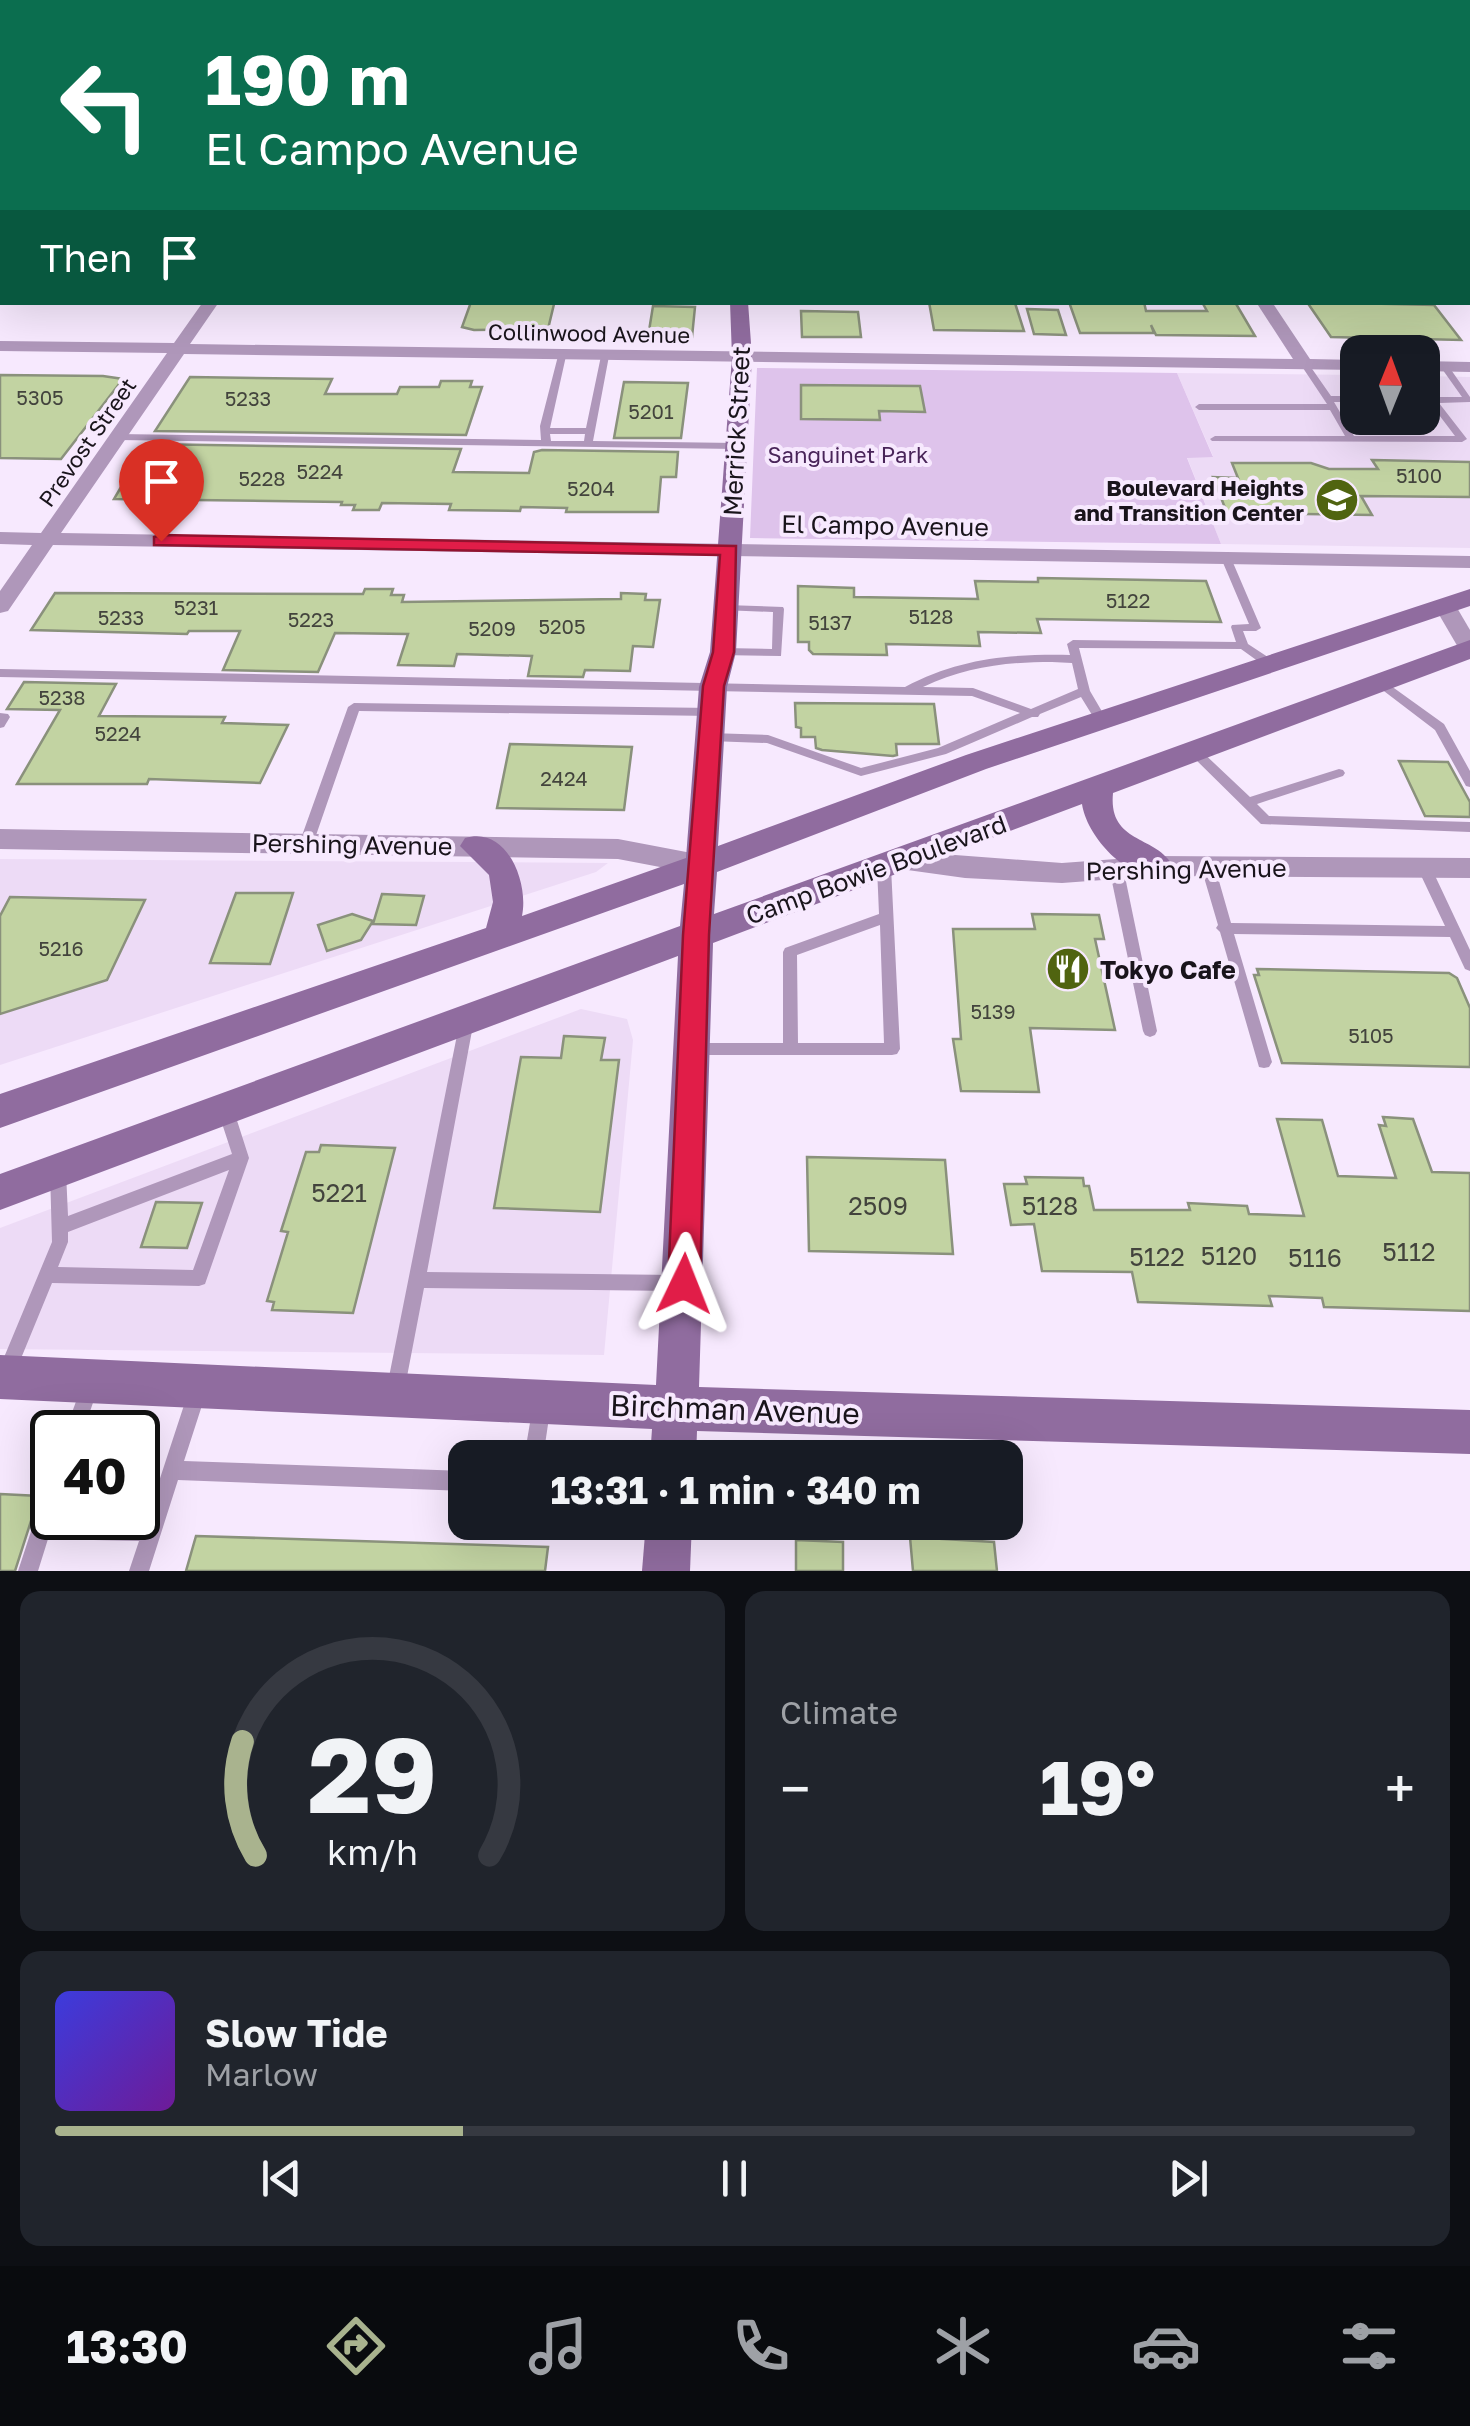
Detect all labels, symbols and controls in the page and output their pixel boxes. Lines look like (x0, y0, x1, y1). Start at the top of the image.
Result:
text: 190 m (205, 36, 410, 120)
icon: left (40, 40, 170, 170)
text: El Campo Avenue (205, 121, 579, 175)
icon: arrive (152, 230, 207, 285)
text: Then (40, 235, 132, 280)
street label: Collinwood Avenue (488, 318, 690, 348)
north arrow (1340, 335, 1440, 435)
map controls (1340, 335, 1440, 435)
street label: Merrick Street (716, 345, 756, 517)
street label: Prevost Street (33, 372, 141, 512)
house number: 5305 (16, 385, 64, 409)
house number: 5233 (225, 386, 271, 410)
house number: 5201 (628, 399, 674, 423)
pin (119, 439, 204, 542)
park label: Sanguinet Park (768, 441, 929, 468)
icon: arrive (134, 454, 189, 509)
house number: 5224 (297, 459, 344, 483)
house number: 5100 (1396, 463, 1442, 487)
house number: 5228 (239, 466, 286, 490)
place label: Boulevard Heights and Transition Center (1074, 474, 1304, 526)
house number: 5204 (567, 476, 615, 500)
school or university icon: Boulevard Heights and Transition Center (1314, 477, 1360, 523)
street label: El Campo Avenue (781, 508, 989, 542)
house number: 5122 (1106, 588, 1150, 612)
house number: 5231 (174, 595, 219, 619)
house number: 5128 (908, 604, 954, 628)
house number: 5233 (98, 605, 144, 629)
house number: 5223 (288, 607, 334, 631)
house number: 5137 (808, 610, 852, 634)
house number: 5205 (538, 614, 586, 638)
house number: 5209 (468, 616, 516, 640)
house number: 5238 (38, 685, 86, 709)
house number: 5224 (95, 721, 142, 745)
house number: 2424 (540, 766, 588, 790)
street label: Camp Bowie Boulevard (742, 807, 1010, 931)
street label: Pershing Avenue (251, 827, 453, 861)
street label: Pershing Avenue (1085, 852, 1287, 886)
house number: 5216 (39, 936, 84, 960)
restaurant icon: Tokyo Cafe (1045, 946, 1091, 992)
place label: Tokyo Cafe (1100, 954, 1236, 985)
house number: 5139 (970, 999, 1016, 1023)
house number: 5105 (1348, 1023, 1394, 1047)
house number: 5221 (311, 1177, 367, 1208)
house number: 2509 (848, 1190, 908, 1221)
house number: 5128 (1022, 1190, 1078, 1221)
position arrow (632, 1232, 736, 1336)
house number: 5112 (1382, 1236, 1436, 1267)
house number: 5120 (1201, 1240, 1257, 1271)
house number: 5122 (1129, 1241, 1185, 1272)
house number: 5116 (1288, 1242, 1342, 1273)
street label: Birchman Avenue (610, 1387, 860, 1431)
speed limit sign: 40 (30, 1410, 160, 1540)
text: 13:31 · 1 min · 340 m (550, 1467, 921, 1512)
text: Climate (780, 1693, 898, 1731)
text: 29 (308, 1711, 437, 1836)
text: 19° (1040, 1741, 1155, 1832)
text: − (780, 1755, 810, 1821)
text: + (1385, 1755, 1415, 1821)
text: km/h (327, 1830, 418, 1873)
text: Slow Tide (205, 2010, 388, 2055)
text: Marlow (205, 2055, 318, 2093)
icon: previous (254, 2151, 309, 2206)
icon: pause (707, 2151, 762, 2206)
icon: next (1161, 2151, 1216, 2206)
icon: directions (321, 2311, 391, 2381)
icon: music (523, 2311, 593, 2381)
icon: phone (726, 2311, 796, 2381)
icon: climate (928, 2311, 998, 2381)
icon: car (1131, 2311, 1201, 2381)
icon: filters (1334, 2311, 1404, 2381)
text: 13:30 (66, 2319, 188, 2373)

